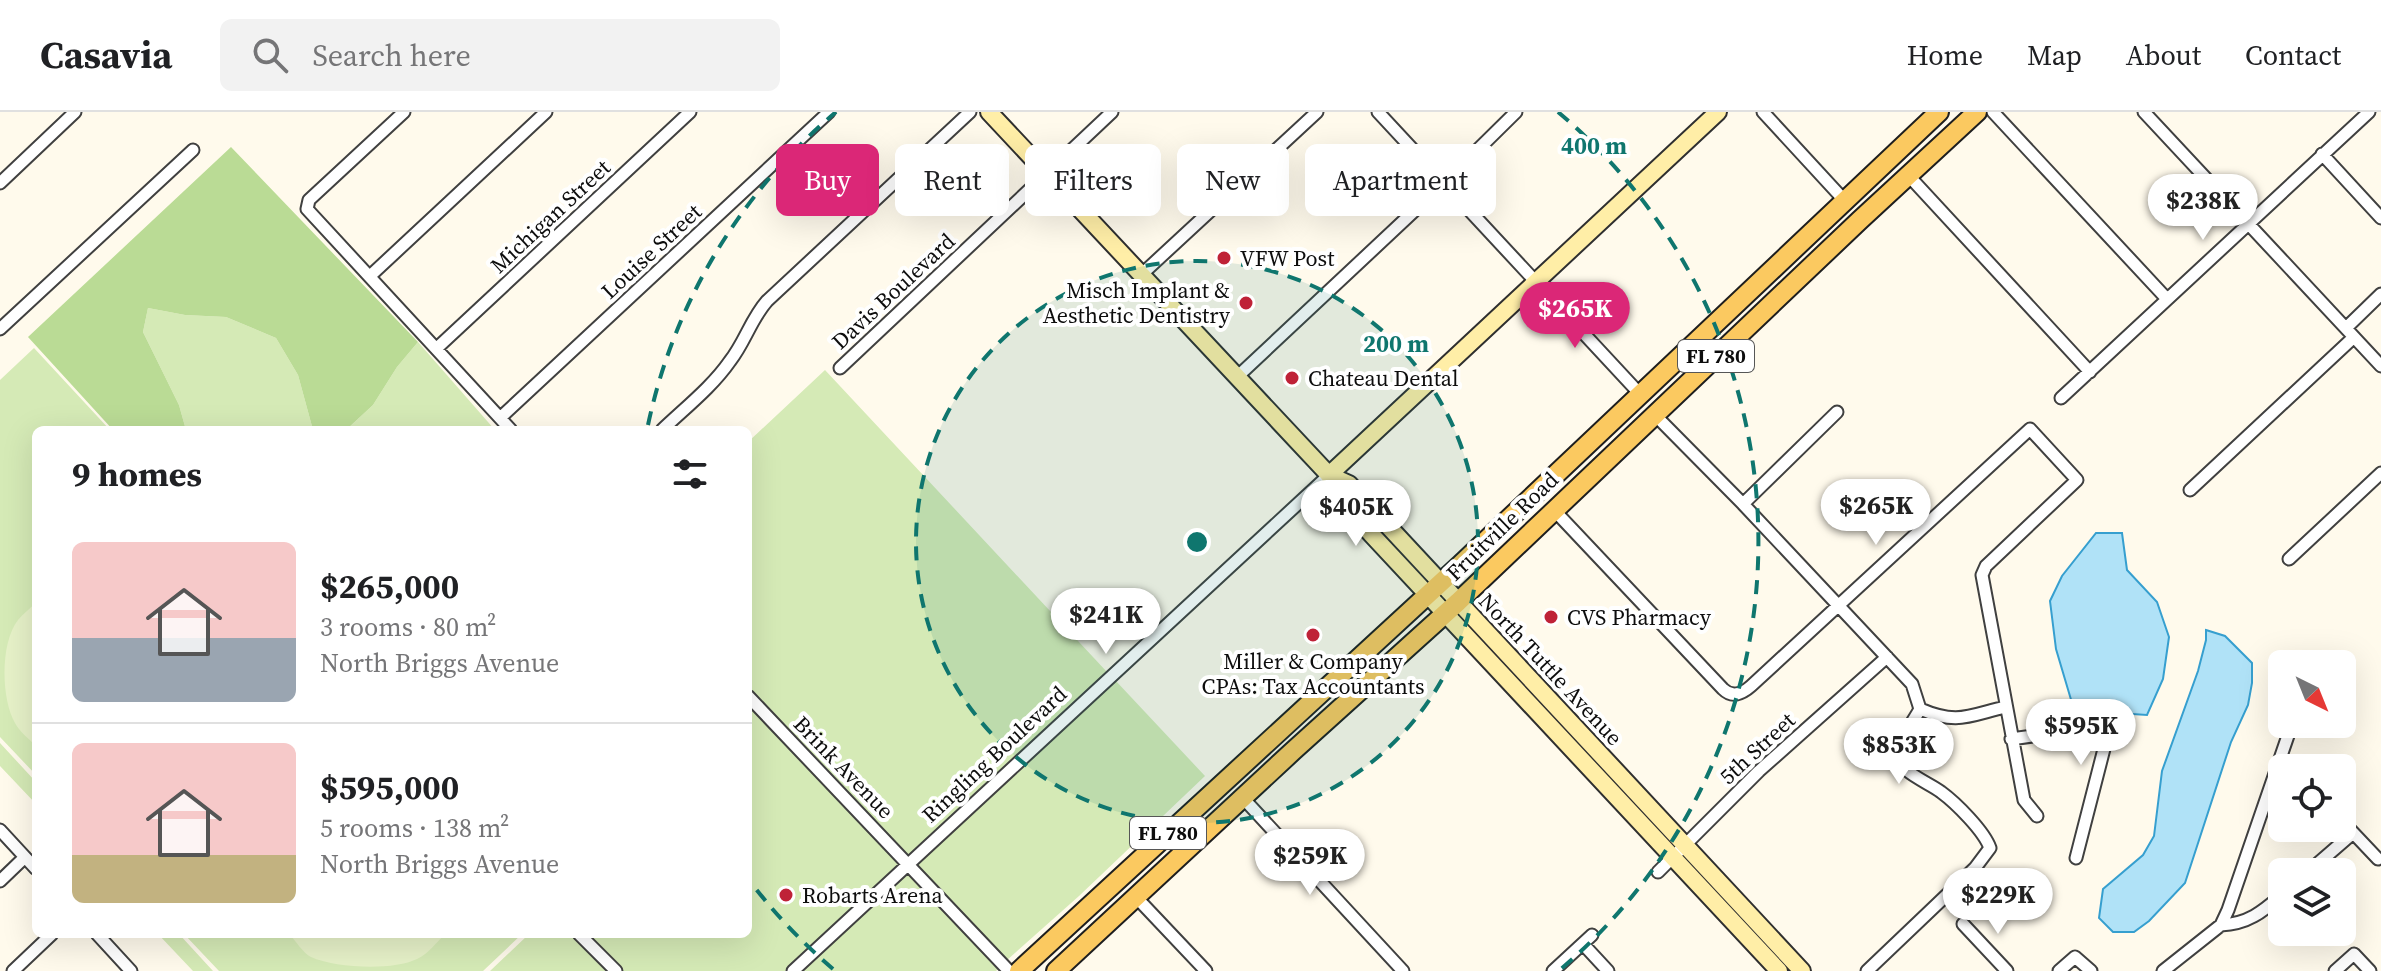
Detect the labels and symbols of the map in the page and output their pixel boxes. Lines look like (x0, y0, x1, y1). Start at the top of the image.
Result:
text: 400 m (1561, 129, 1627, 162)
street label: Michigan Street (483, 152, 617, 280)
pin: $238K (2147, 174, 2259, 242)
street label: Louise Street (594, 196, 708, 305)
street label: Davis Boulevard (825, 226, 961, 356)
place label: VFW Post (1240, 243, 1335, 273)
marker: VFW Post (1215, 249, 1233, 267)
place label: Misch Implant & Aesthetic Dentistry (1043, 275, 1231, 330)
pin: $265K (1519, 282, 1631, 350)
marker: Misch Implant & Aesthetic Dentistry (1237, 294, 1255, 312)
text: 200 m (1363, 327, 1429, 360)
road number: FL 780 (1678, 340, 1754, 372)
place label: Chateau Dental (1308, 363, 1459, 393)
marker: Chateau Dental (1283, 369, 1301, 387)
street label: Fruitville Road (1439, 464, 1565, 587)
pin: $265K (1820, 479, 1932, 547)
pin: $405K (1300, 480, 1412, 548)
centre of rings (1183, 528, 1211, 556)
street label: North Tuttle Avenue (1473, 586, 1629, 752)
pin: $241K (1050, 588, 1162, 656)
place label: CVS Pharmacy (1567, 602, 1712, 632)
marker: CVS Pharmacy (1542, 608, 1560, 626)
marker: Miller & Company CPAs: Tax Accountants (1304, 626, 1322, 644)
place label: Miller & Company CPAs: Tax Accountants (1202, 646, 1424, 701)
north arrow (2268, 650, 2356, 738)
street label: Ringling Boulevard (915, 679, 1073, 829)
pin: $595K (2025, 699, 2137, 767)
street label: 5th Street (1713, 705, 1802, 791)
street label: Brink Avenue (787, 709, 901, 825)
pin: $853K (1843, 718, 1955, 786)
road number: FL 780 (1130, 817, 1206, 849)
pin: $259K (1254, 829, 1366, 897)
pin: $229K (1942, 868, 2054, 936)
place label: Robarts Arena (802, 880, 944, 910)
marker: Robarts Arena (777, 886, 795, 904)

